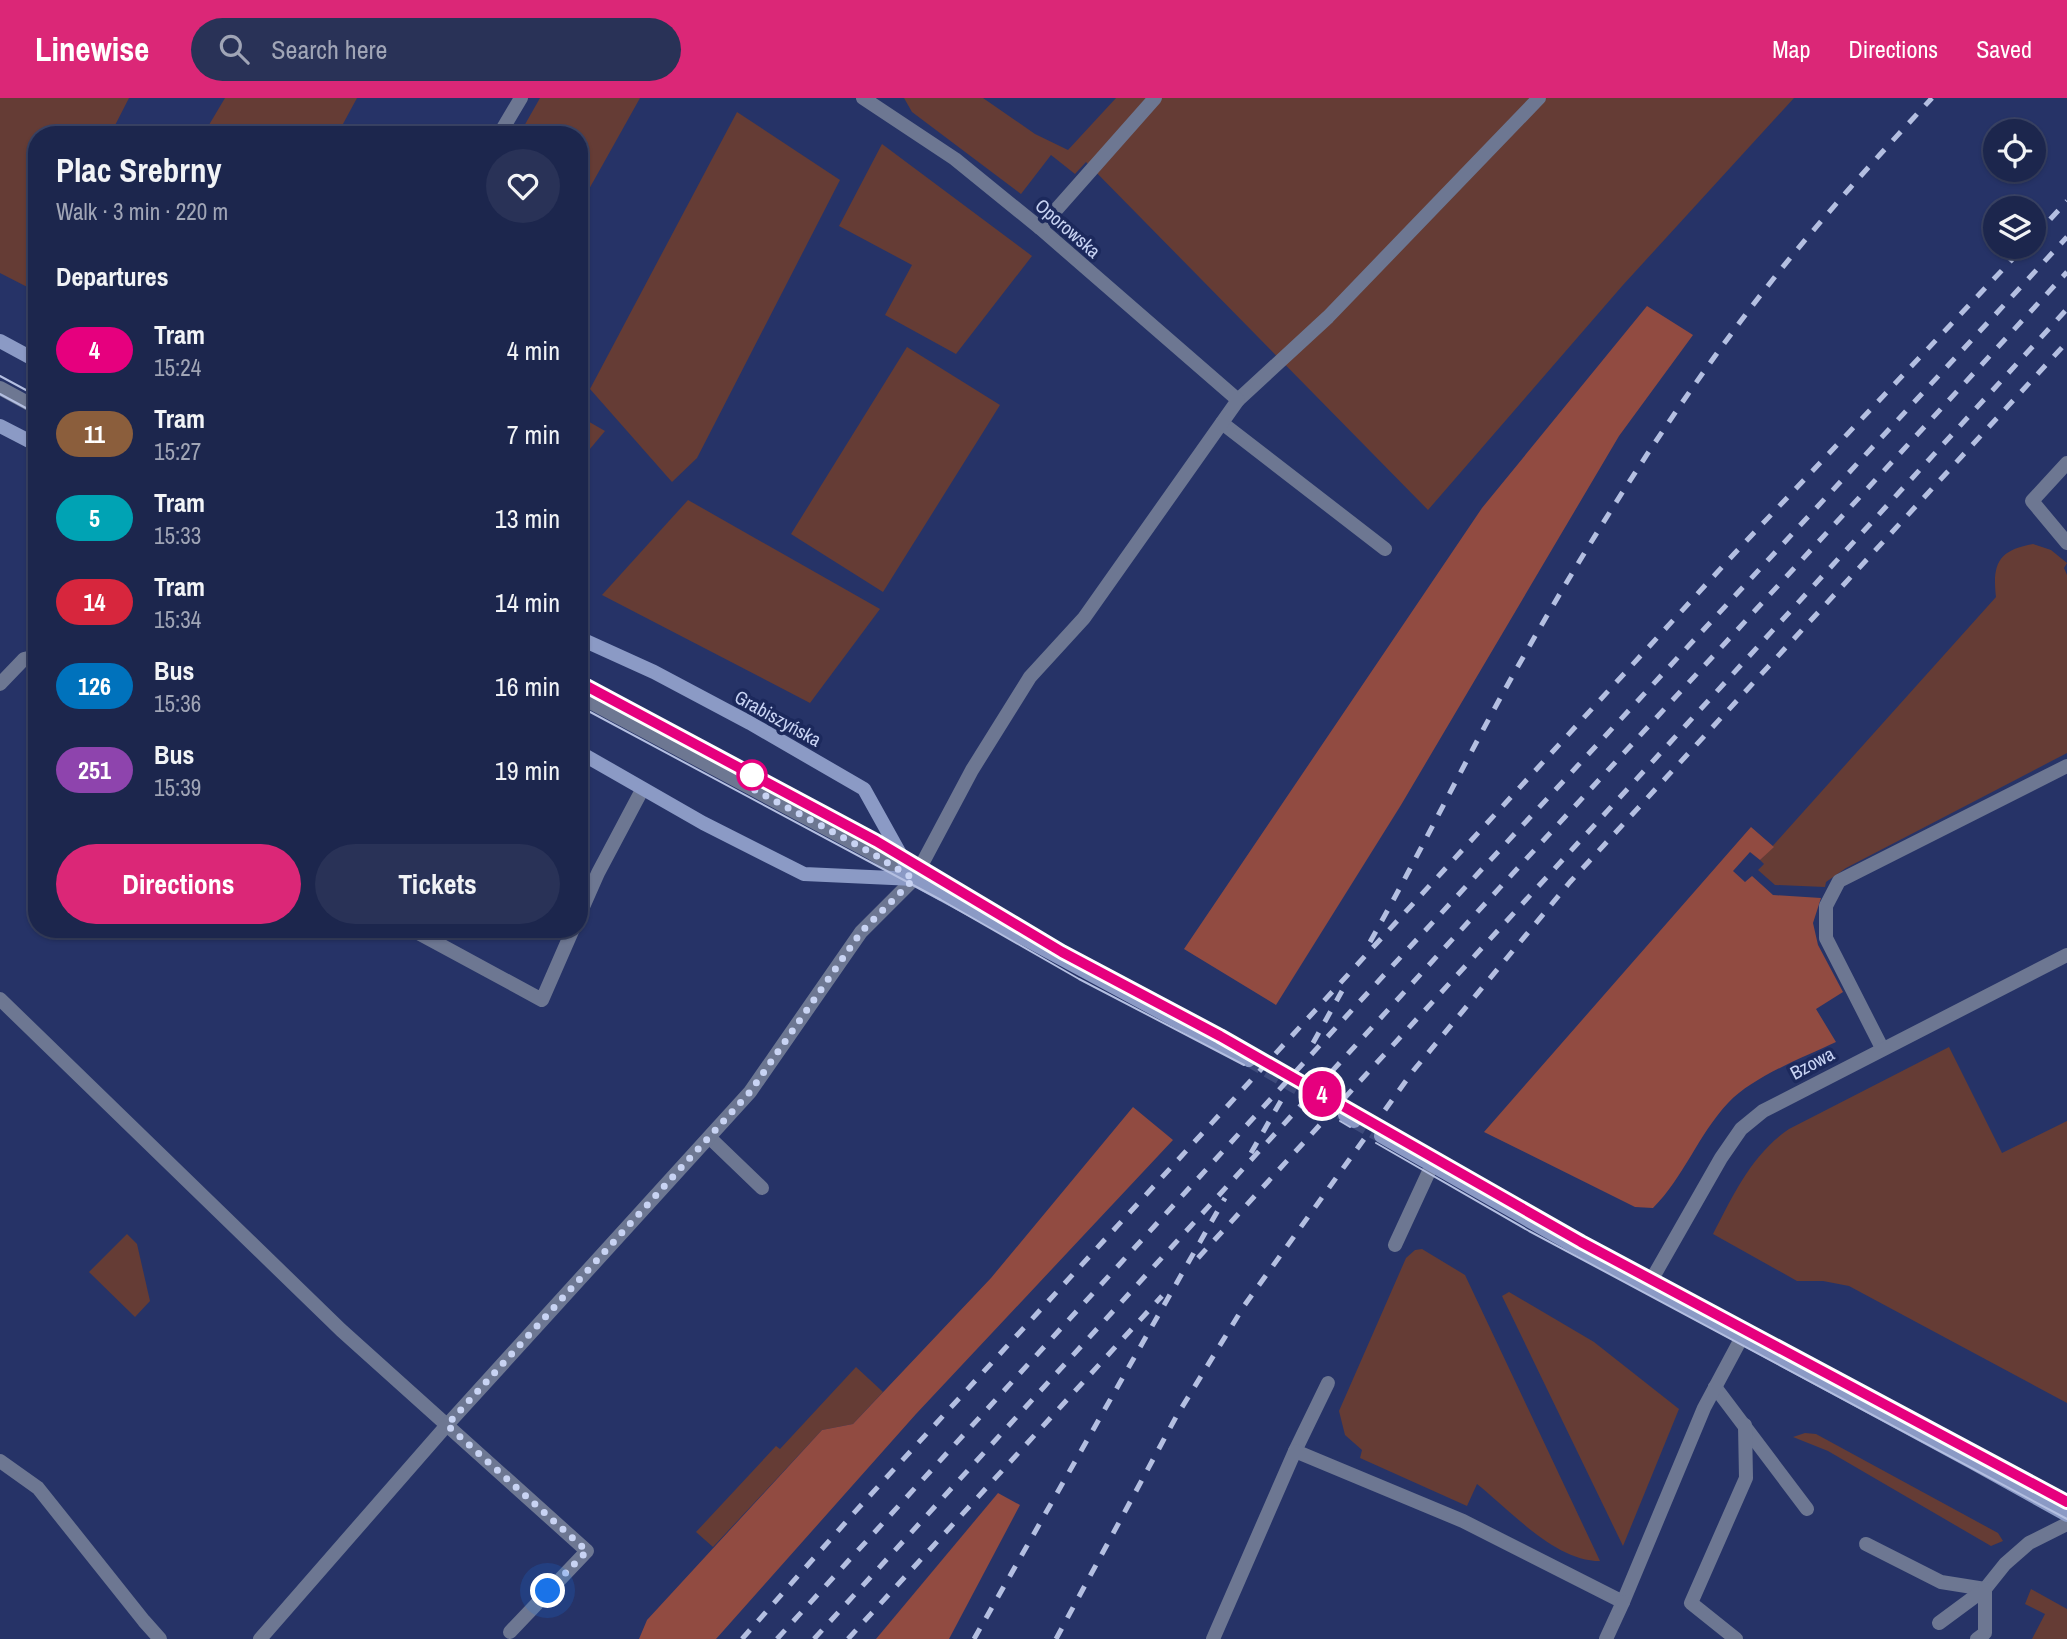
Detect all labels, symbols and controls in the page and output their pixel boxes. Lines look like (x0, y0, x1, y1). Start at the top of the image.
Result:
search box (191, 18, 681, 81)
text: Linewise (35, 27, 149, 71)
icon: search (215, 30, 253, 68)
text: Search here (271, 32, 387, 67)
text: Map (1772, 33, 1810, 65)
text: Directions (1848, 33, 1938, 65)
text: Saved (1976, 33, 2032, 65)
map controls (1983, 119, 2046, 259)
button: locate (1983, 119, 2046, 182)
text: Plac Srebrny (56, 148, 221, 192)
button: heart (486, 149, 560, 223)
street label: Oporowska (1030, 192, 1107, 264)
text: Walk · 3 min · 220 m (56, 196, 228, 227)
button: layers (1983, 196, 2046, 259)
text: Departures (56, 259, 169, 294)
text: Tram (154, 317, 205, 352)
text: 4 min (507, 333, 560, 368)
text: 4 (89, 334, 100, 366)
text: 15:24 (154, 352, 201, 383)
text: Tram (154, 401, 205, 436)
text: 7 min (507, 417, 560, 452)
text: 11 (84, 418, 105, 450)
text: 15:27 (154, 436, 201, 467)
text: Tram (154, 485, 205, 520)
text: 13 min (495, 501, 560, 536)
text: 5 (89, 502, 100, 534)
text: 15:33 (154, 520, 201, 551)
text: Tram (154, 569, 205, 604)
text: 14 min (495, 585, 560, 620)
text: 14 (84, 586, 105, 618)
text: 15:34 (154, 604, 201, 635)
text: Bus (154, 653, 194, 688)
text: 16 min (495, 669, 560, 704)
text: 126 (78, 670, 111, 702)
street label: Grabiszyńska (730, 684, 826, 753)
text: 15:36 (154, 688, 201, 719)
text: Bus (154, 737, 194, 772)
text: 19 min (495, 753, 560, 788)
text: 251 (78, 754, 111, 786)
unlabelled marker (737, 760, 767, 790)
text: 15:39 (154, 772, 201, 803)
button: Directions (56, 844, 301, 924)
button: Tickets (315, 844, 560, 924)
street label: Bzowa (1785, 1040, 1839, 1085)
line badge: 4 (1299, 1071, 1345, 1117)
text: 4 (1317, 1078, 1327, 1110)
your location (530, 1573, 565, 1608)

